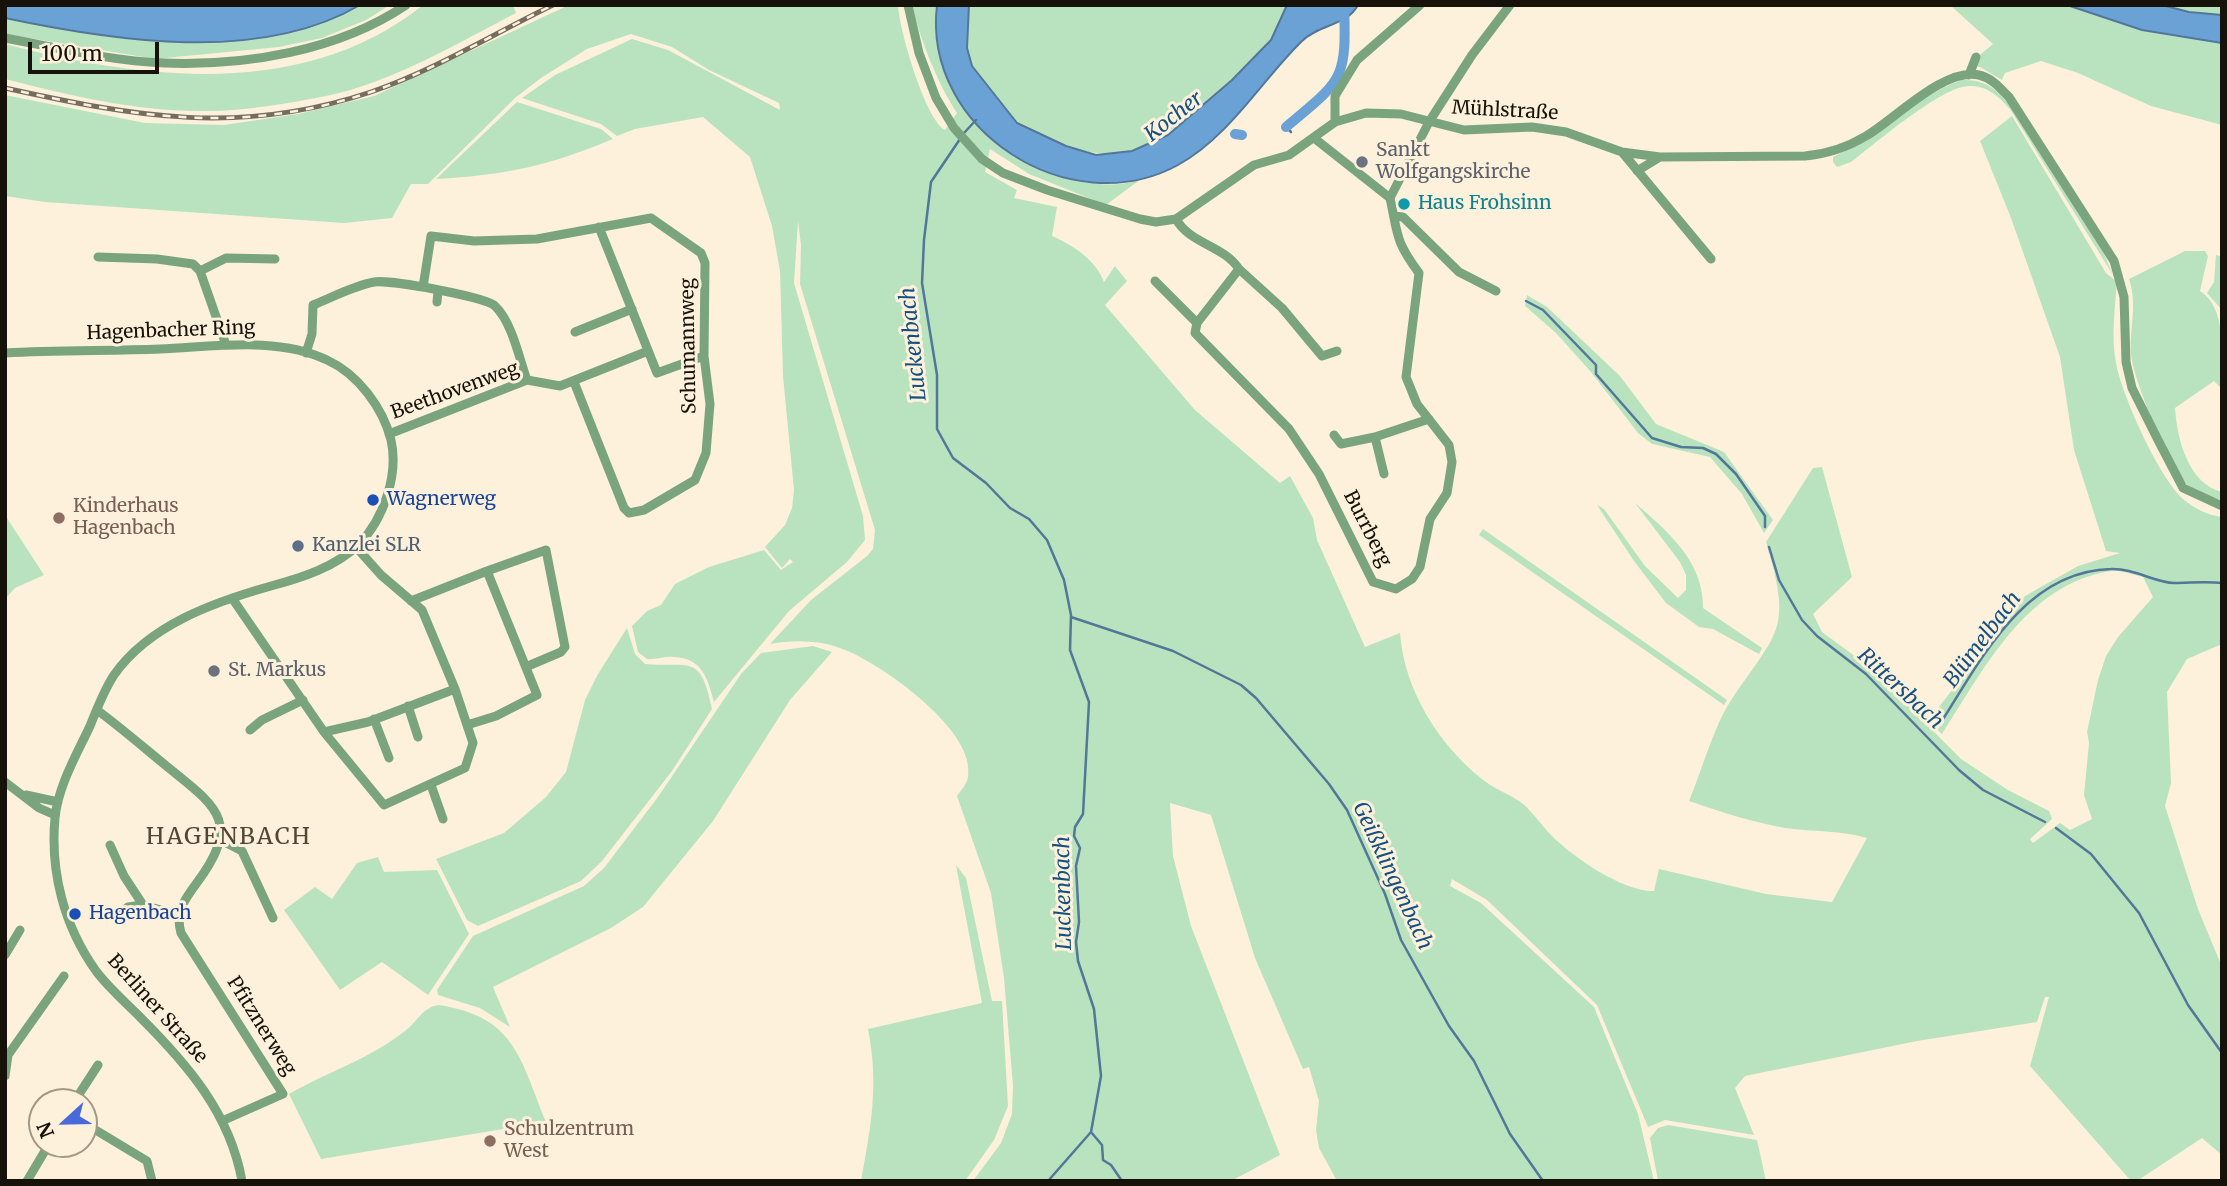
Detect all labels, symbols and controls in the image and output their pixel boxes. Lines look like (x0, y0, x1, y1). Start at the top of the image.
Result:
scale bar (32, 28, 163, 72)
text: 100 m (41, 40, 103, 67)
water label: Kocher (1140, 87, 1208, 147)
street label: Mühlstraße (1451, 97, 1559, 125)
place label: Sankt Wolfgangskirche (1376, 140, 1530, 184)
marker: Sankt Wolfgangskirche (1354, 154, 1370, 170)
place label: Haus Frohsinn (1418, 193, 1552, 215)
marker: Haus Frohsinn (1396, 196, 1412, 212)
street label: Schumannweg (676, 278, 702, 414)
water label: Luckenbach (896, 286, 932, 402)
street label: Hagenbacher Ring (86, 317, 256, 345)
street label: Beethovenweg (388, 357, 522, 425)
street label: Burrberg (1338, 487, 1396, 571)
place label: Wagnerweg (387, 489, 496, 511)
marker: Wagnerweg (365, 492, 381, 508)
place label: Kinderhaus Hagenbach (73, 496, 179, 540)
marker: Kinderhaus Hagenbach (51, 510, 67, 526)
place label: Kanzlei SLR (312, 535, 421, 557)
marker: Kanzlei SLR (290, 538, 306, 554)
water label: Blümelbach (1939, 587, 2027, 693)
water label: Rittersbach (1852, 643, 1948, 735)
place label: St. Markus (228, 660, 326, 682)
marker: St. Markus (206, 663, 222, 679)
water label: Geißklingenbach (1347, 798, 1437, 954)
district label: HAGENBACH (147, 823, 311, 851)
water label: Luckenbach (1050, 836, 1078, 950)
place label: Hagenbach (89, 903, 192, 925)
marker: Hagenbach (67, 906, 83, 922)
street label: Berliner Straße (102, 950, 212, 1068)
street label: Pfitznerweg (222, 972, 300, 1080)
north arrow (28, 1088, 98, 1158)
text: N (31, 1119, 59, 1142)
place label: Schulzentrum West (504, 1119, 634, 1163)
marker: Schulzentrum West (482, 1133, 498, 1149)

